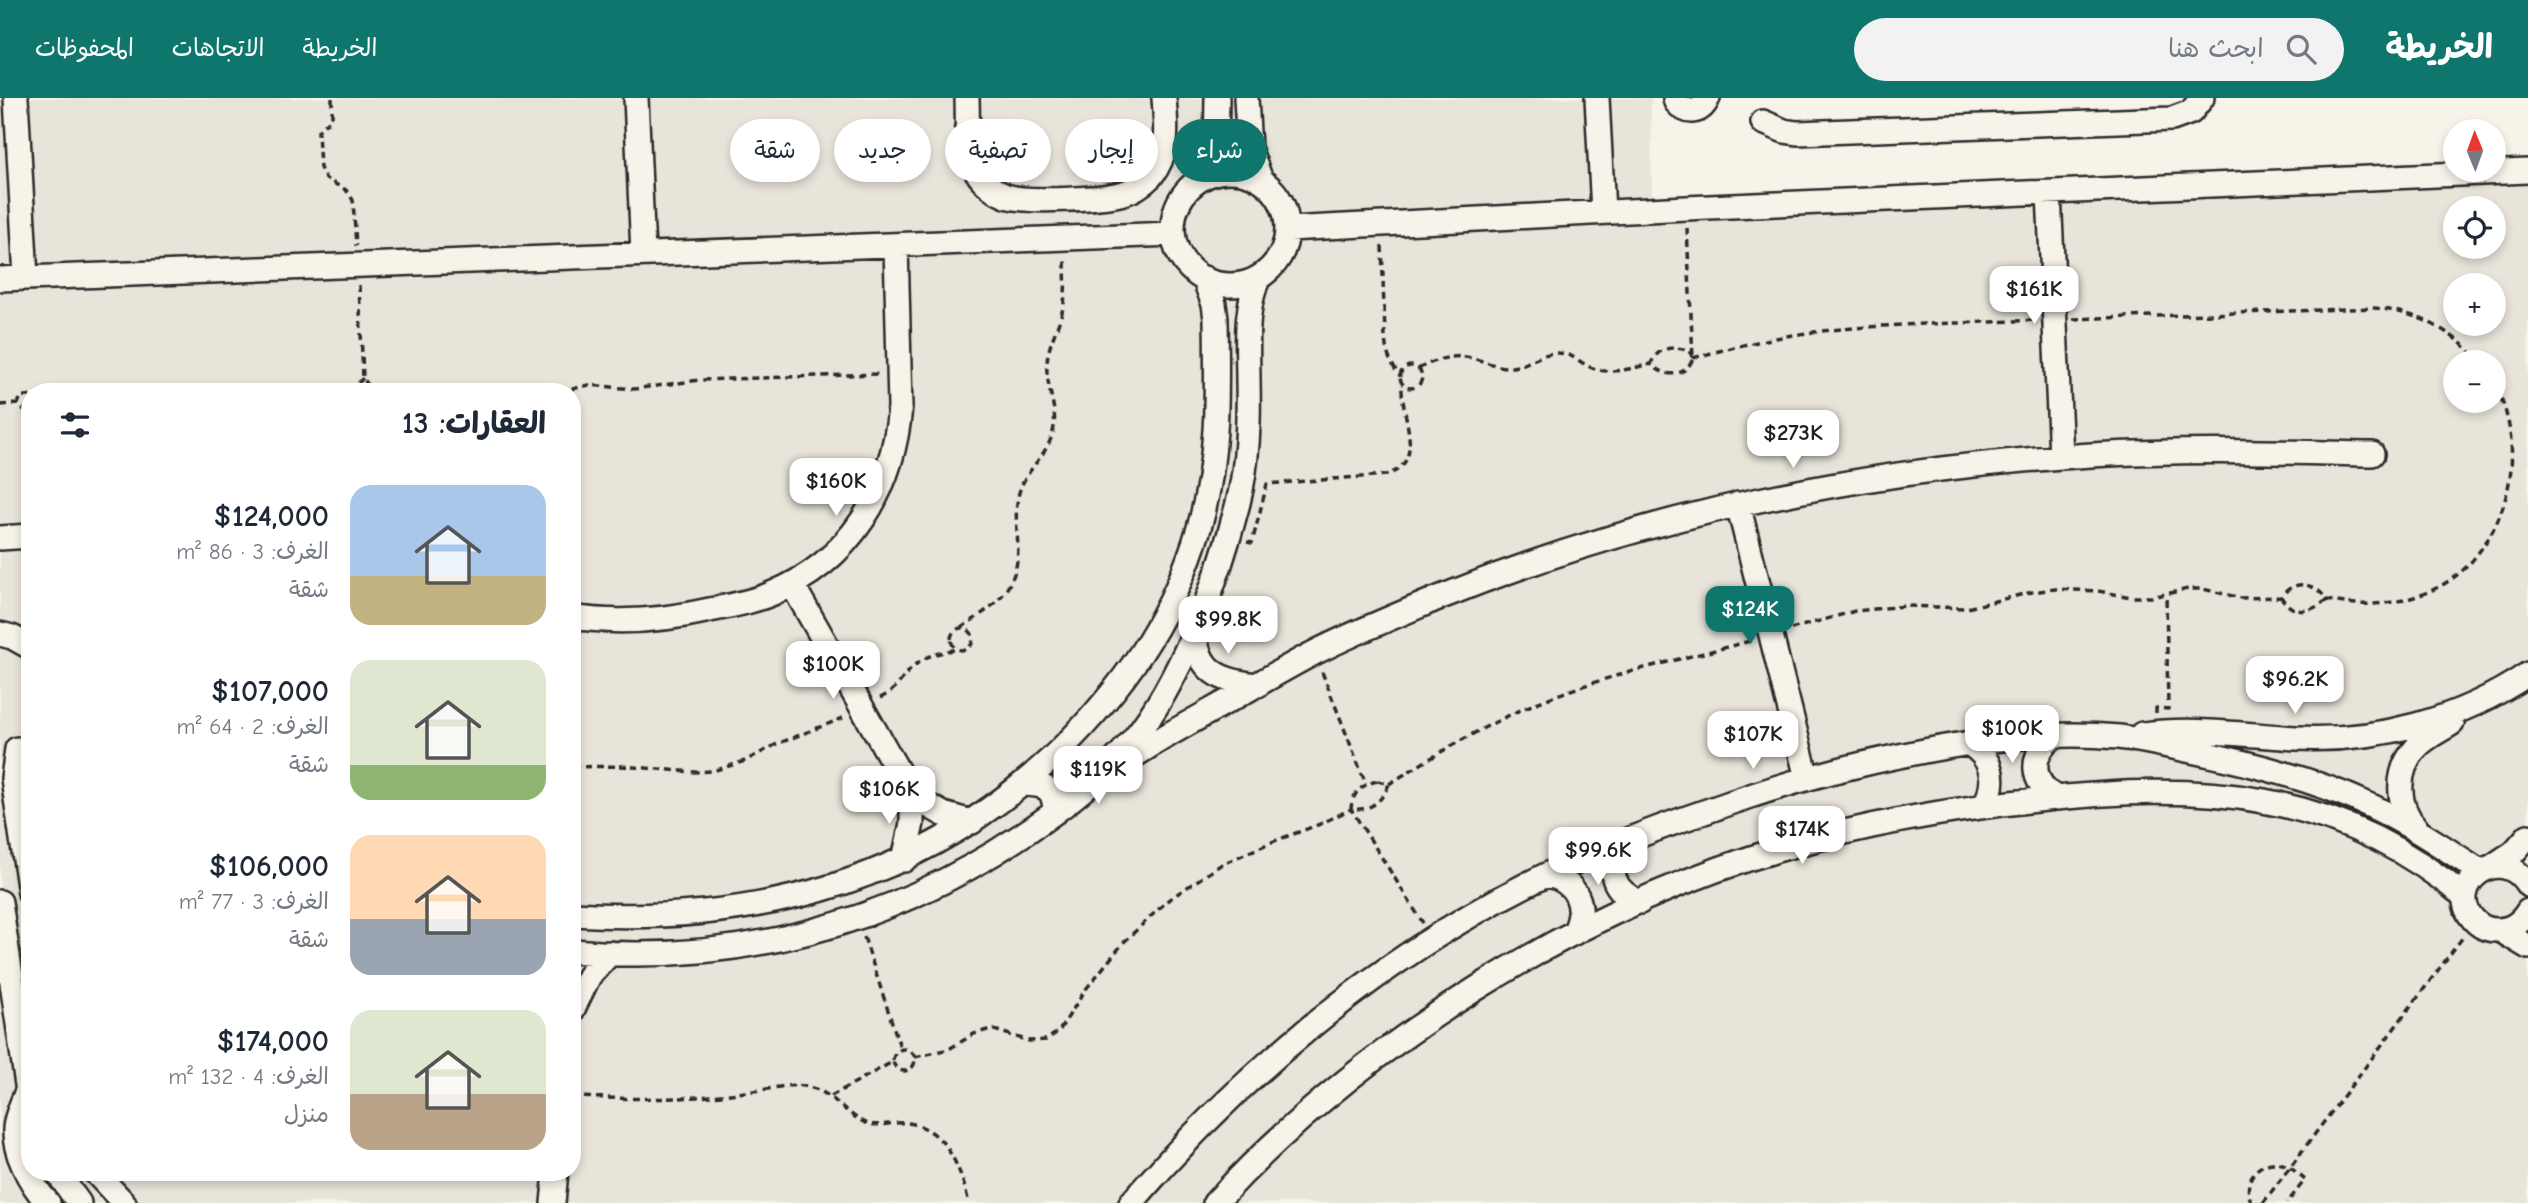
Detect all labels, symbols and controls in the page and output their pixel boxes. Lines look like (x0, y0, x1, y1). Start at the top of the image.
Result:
search box (1854, 18, 2344, 81)
text: الخريطة (2386, 28, 2493, 66)
icon: search (2282, 30, 2320, 68)
text: المحفوظات (35, 34, 134, 62)
text: الاتجاهات (172, 34, 265, 62)
text: الخريطة (303, 34, 377, 62)
text: ابحث هنا (2168, 34, 2264, 64)
chip: شقة (730, 119, 820, 182)
chip: جديد (834, 119, 931, 182)
chip: تصفية (945, 119, 1051, 182)
chip: إيجار (1065, 119, 1158, 182)
chip: شراء (1172, 119, 1267, 182)
north arrow (2443, 119, 2506, 182)
map controls (2443, 119, 2506, 413)
button: locate (2443, 196, 2506, 259)
pin: $161K (1985, 266, 2083, 326)
button: + (2443, 273, 2506, 336)
text: $161K (2006, 275, 2062, 302)
button: − (2443, 350, 2506, 413)
icon: filters (56, 406, 94, 444)
text: العقارات: 13 (402, 406, 546, 441)
pin: $273K (1744, 410, 1842, 470)
text: $273K (1763, 419, 1823, 446)
pin: $160K (787, 458, 885, 518)
text: $160K (805, 467, 867, 494)
text: $124,000 (214, 499, 329, 534)
icon: home (406, 513, 490, 597)
text: الغرف: 3 · 86 m² (176, 538, 329, 565)
text: شقة (289, 576, 329, 603)
pin: $124K (1701, 587, 1799, 646)
text: $124K (1721, 595, 1779, 622)
pin: $99.8K (1171, 596, 1285, 656)
text: $99.8K (1195, 605, 1261, 632)
pin: $100K (784, 642, 882, 701)
text: $100K (802, 650, 864, 677)
pin: $96.2K (2238, 656, 2352, 716)
text: $96.2K (2262, 665, 2328, 692)
text: $107,000 (211, 674, 329, 709)
icon: home (406, 688, 490, 772)
pin: $100K (1963, 706, 2061, 765)
pin: $107K (1704, 712, 1802, 771)
text: الغرف: 2 · 64 m² (177, 713, 329, 740)
text: $100K (1981, 714, 2043, 741)
text: $107K (1723, 720, 1783, 747)
pin: $119K (1049, 746, 1147, 806)
text: شقة (289, 751, 329, 778)
text: $119K (1070, 755, 1126, 782)
pin: $106K (840, 766, 938, 826)
text: $106K (858, 775, 920, 802)
pin: $174K (1753, 806, 1851, 866)
text: $174K (1774, 815, 1830, 842)
pin: $99.6K (1541, 828, 1655, 887)
text: $99.6K (1564, 836, 1632, 863)
text: $106,000 (209, 849, 329, 884)
icon: home (406, 863, 490, 947)
text: الغرف: 3 · 77 m² (179, 888, 329, 915)
text: شقة (289, 926, 329, 953)
text: $174,000 (217, 1024, 329, 1059)
icon: home (406, 1038, 490, 1122)
text: الغرف: 4 · 132 m² (168, 1063, 329, 1090)
text: منزل (284, 1101, 329, 1128)

